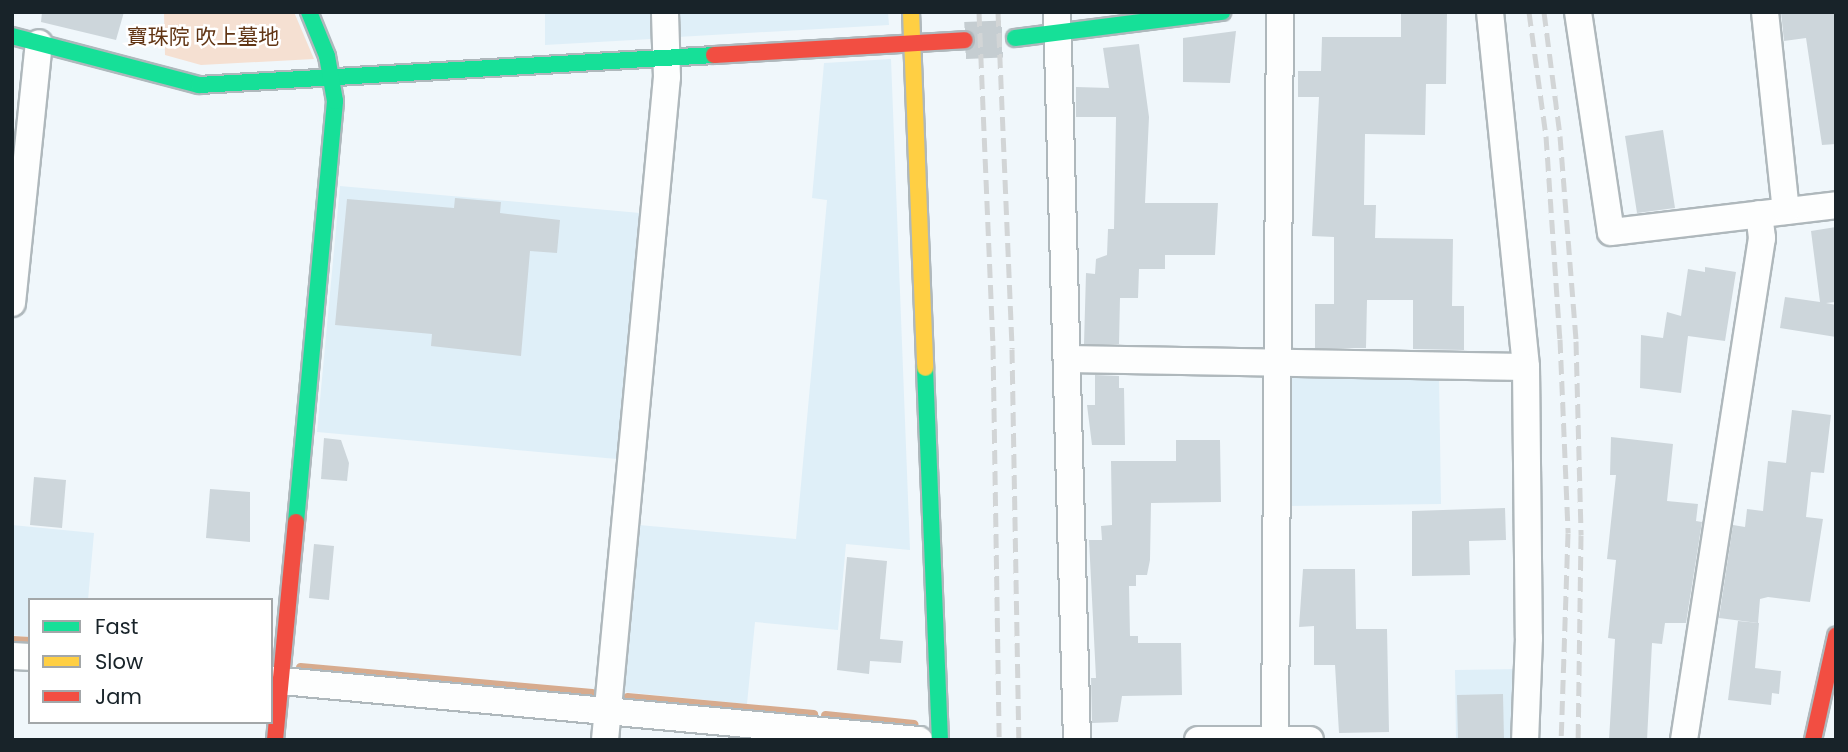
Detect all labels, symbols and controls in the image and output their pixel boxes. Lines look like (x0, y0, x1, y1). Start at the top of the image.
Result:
park label: 寶珠院 吹上墓地 (127, 24, 279, 50)
legend (28, 598, 273, 724)
text: Fast (95, 612, 138, 641)
text: Slow (95, 647, 143, 676)
text: Jam (95, 682, 142, 711)

